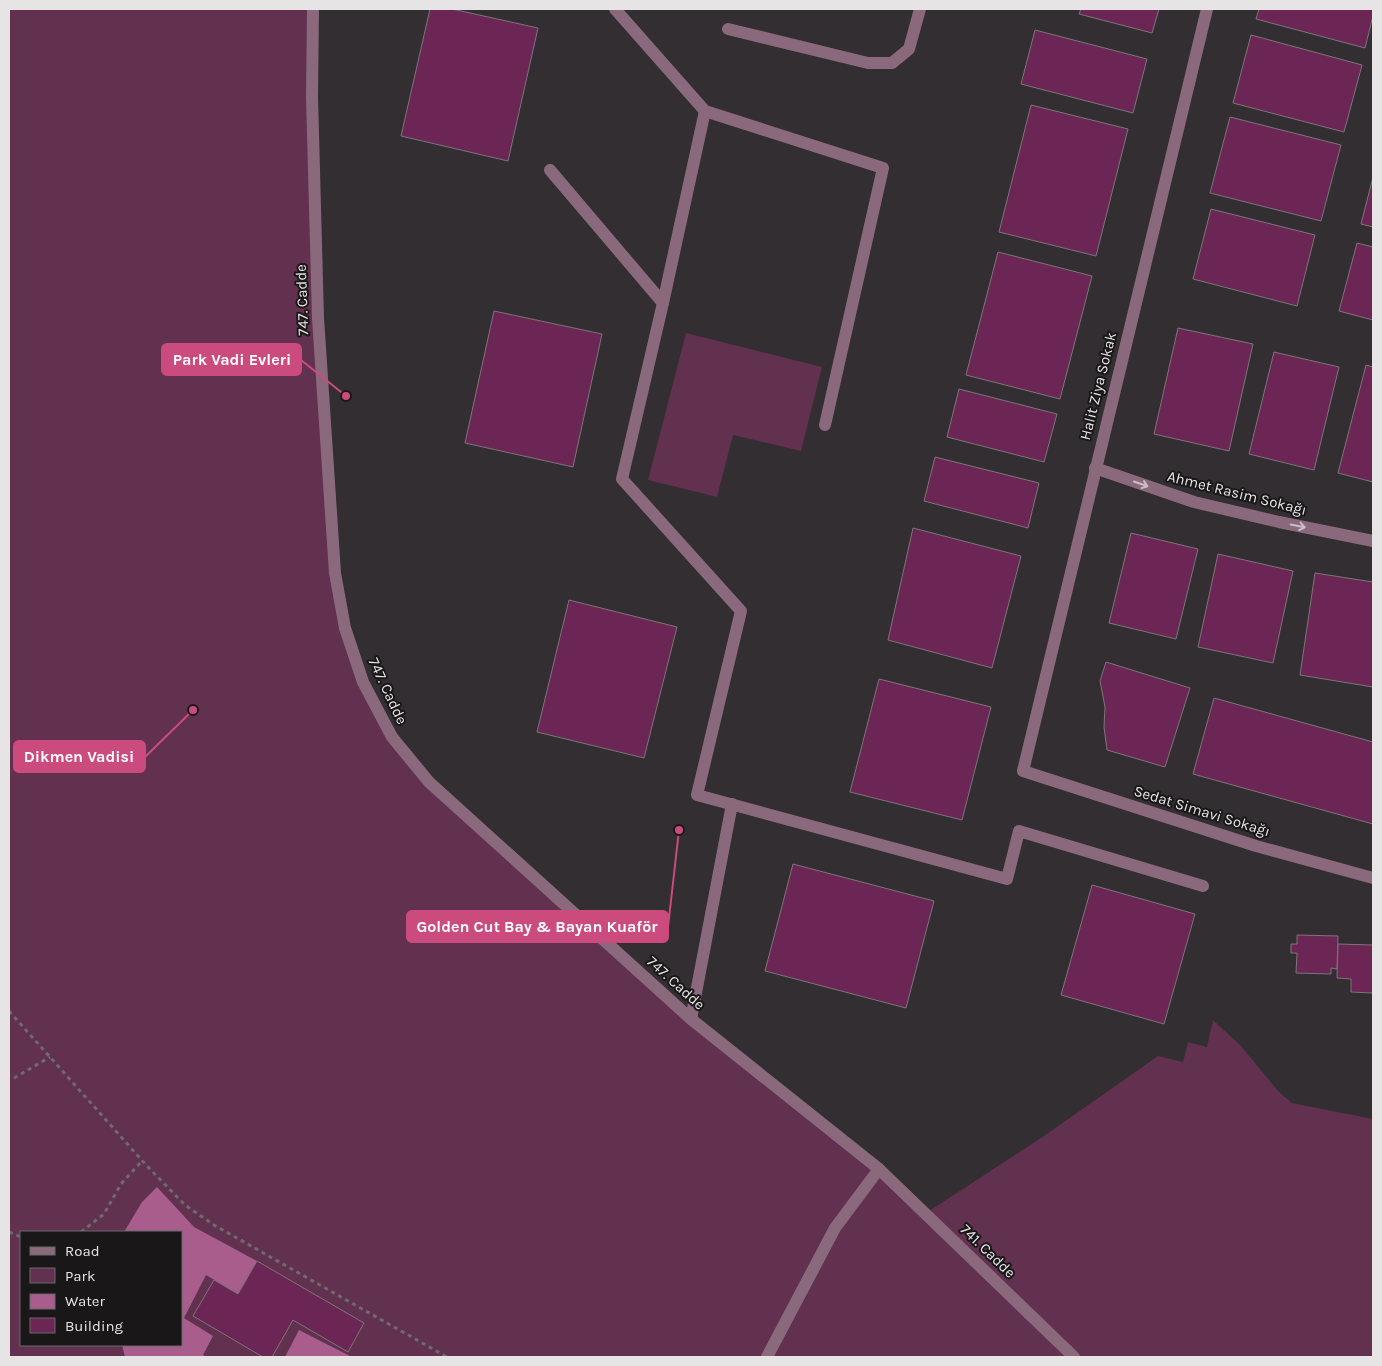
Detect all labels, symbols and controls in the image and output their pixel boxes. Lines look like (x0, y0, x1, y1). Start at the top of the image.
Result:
street label: 747. Cadde (292, 264, 312, 336)
street label: Halit Ziya Sokak (1076, 330, 1120, 442)
callout: Park Vadi Evleri (162, 344, 301, 375)
text: Park Vadi Evleri (173, 350, 291, 369)
street label: Ahmet Rasim Sokağı (1165, 467, 1309, 519)
one-way arrow (1133, 480, 1148, 489)
one-way arrow (1289, 522, 1305, 531)
street label: 747. Cadde (365, 655, 411, 727)
callout: Dikmen Vadisi (14, 741, 145, 772)
text: Dikmen Vadisi (24, 747, 134, 766)
street label: Sedat Simavi Sokağı (1132, 782, 1272, 840)
callout: Golden Cut Bay & Bayan Kuaför (407, 911, 668, 942)
text: Golden Cut Bay & Bayan Kuaför (416, 917, 658, 936)
street label: 747. Cadde (643, 952, 709, 1014)
street label: 741. Cadde (957, 1220, 1019, 1282)
legend (20, 1231, 182, 1346)
text: Road (65, 1242, 100, 1260)
text: Park (65, 1267, 95, 1285)
text: Water (65, 1292, 106, 1310)
text: Building (65, 1317, 123, 1335)

